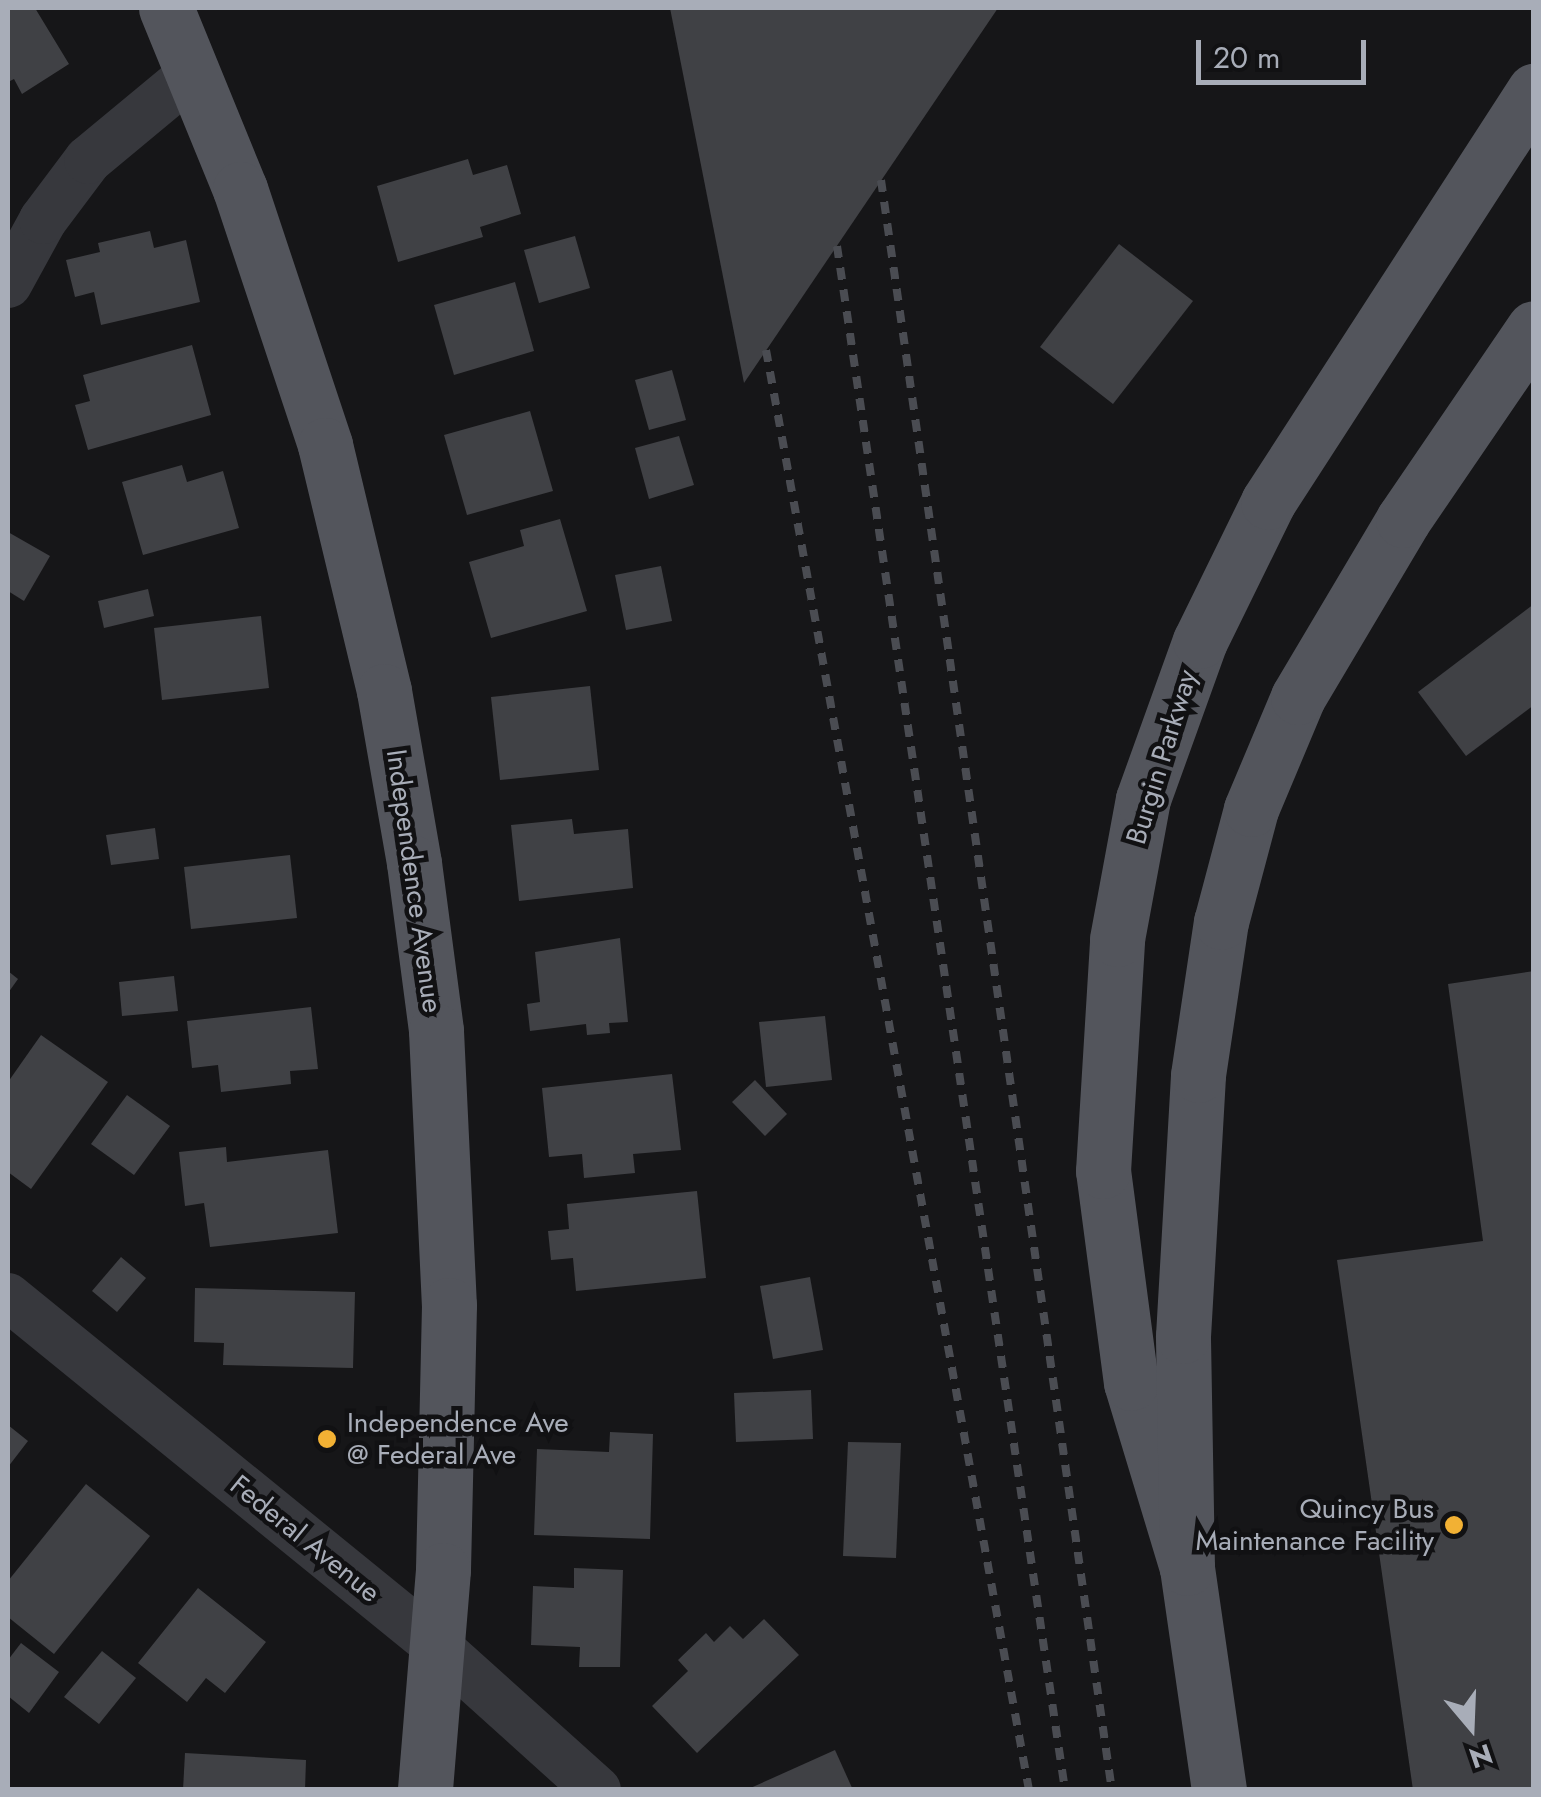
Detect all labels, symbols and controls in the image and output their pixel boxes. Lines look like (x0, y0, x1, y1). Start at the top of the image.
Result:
scale bar (1201, 20, 1371, 82)
text: 20 m (1213, 36, 1280, 79)
street label: Burgin Parkway (1119, 666, 1205, 848)
street label: Independence Avenue (379, 747, 449, 1015)
place label: Independence Ave @ Federal Ave (347, 1406, 569, 1472)
marker: Independence Ave @ Federal Ave (316, 1428, 338, 1450)
street label: Federal Avenue (223, 1468, 387, 1610)
place label: Quincy Bus Maintenance Facility (1196, 1492, 1434, 1558)
marker: Quincy Bus Maintenance Facility (1443, 1514, 1465, 1536)
north arrow (1421, 1677, 1521, 1777)
text: N (1464, 1733, 1498, 1779)

